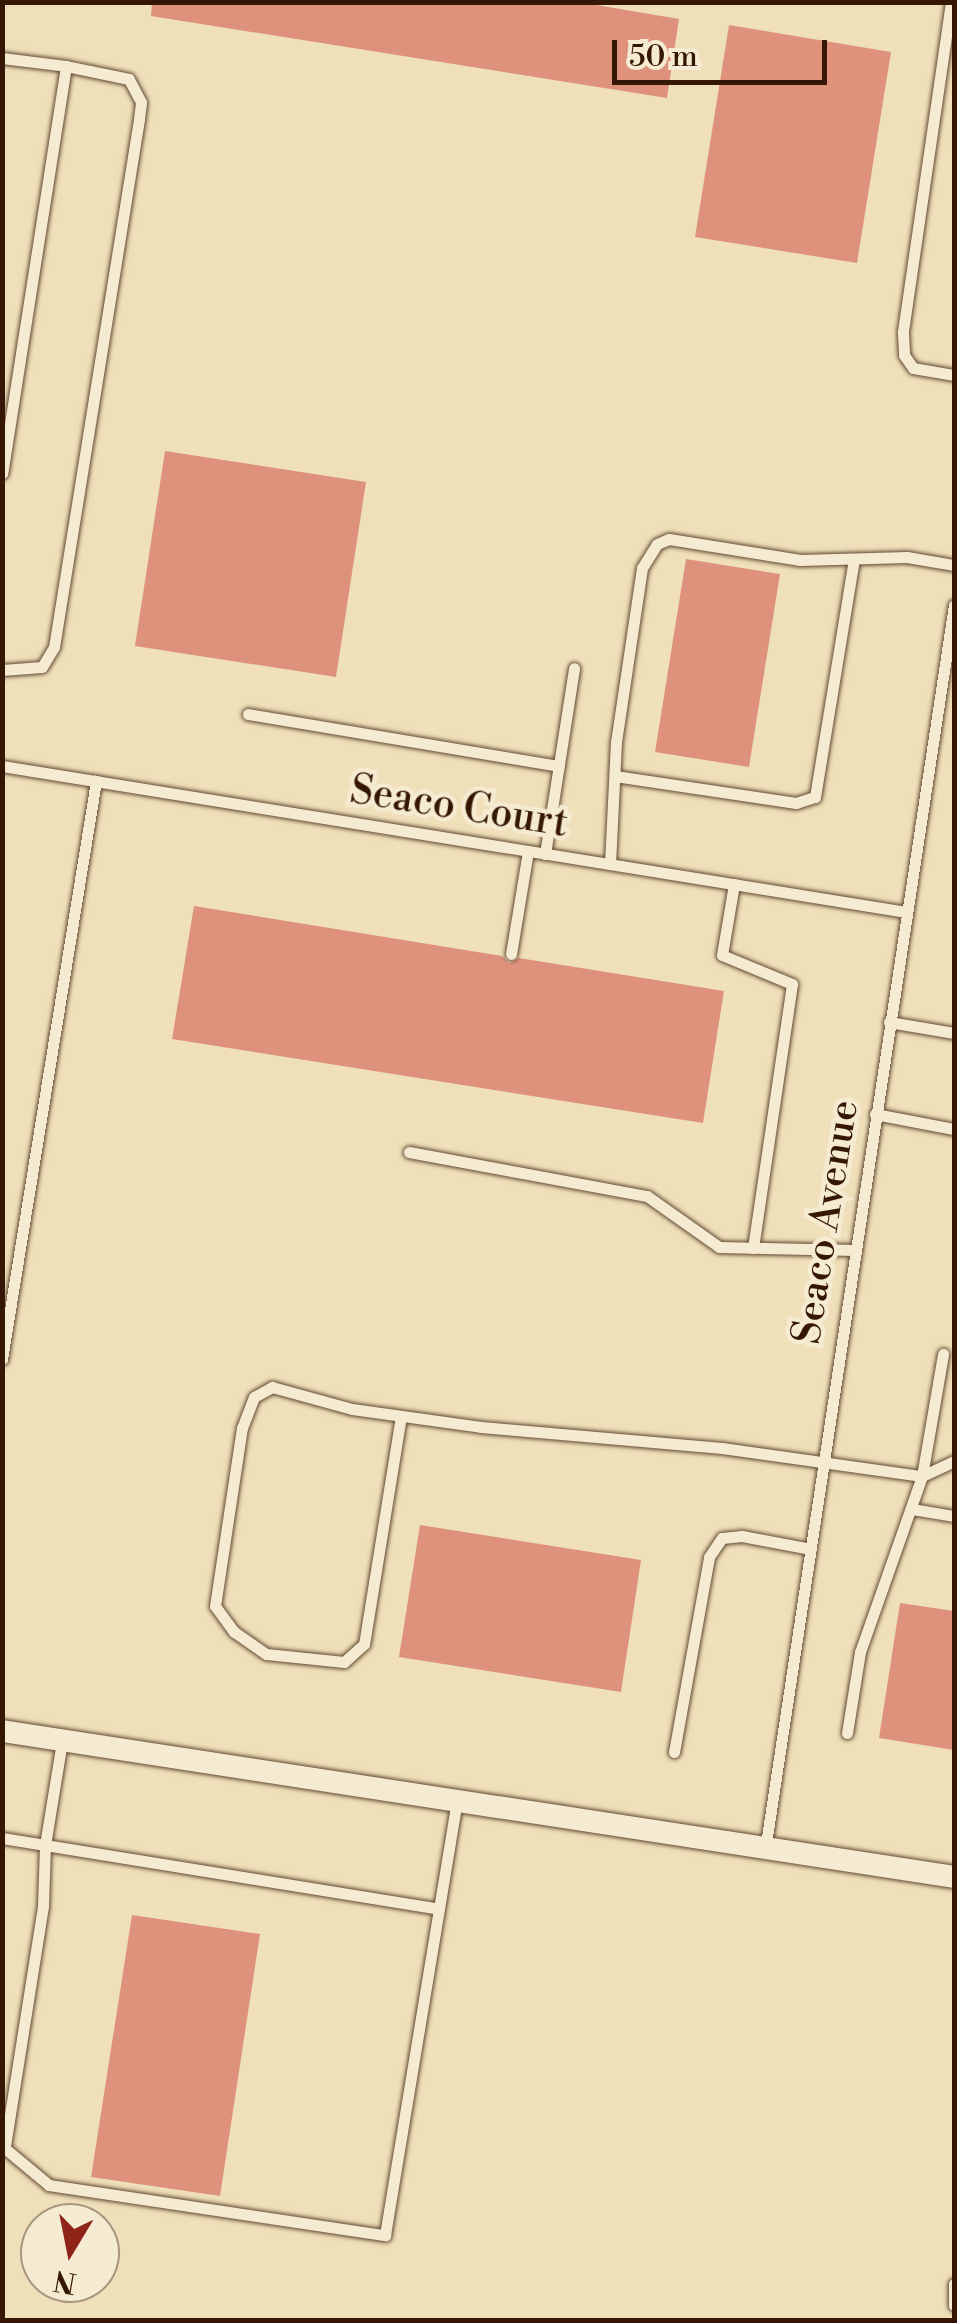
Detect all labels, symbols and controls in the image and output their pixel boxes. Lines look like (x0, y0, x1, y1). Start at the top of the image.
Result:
scale bar (617, 20, 832, 82)
text: 50 m (629, 38, 698, 76)
street label: Seaco Court (347, 766, 571, 848)
street label: Seaco Avenue (783, 1097, 869, 1347)
north arrow (20, 2203, 120, 2303)
text: N (51, 2262, 79, 2300)

